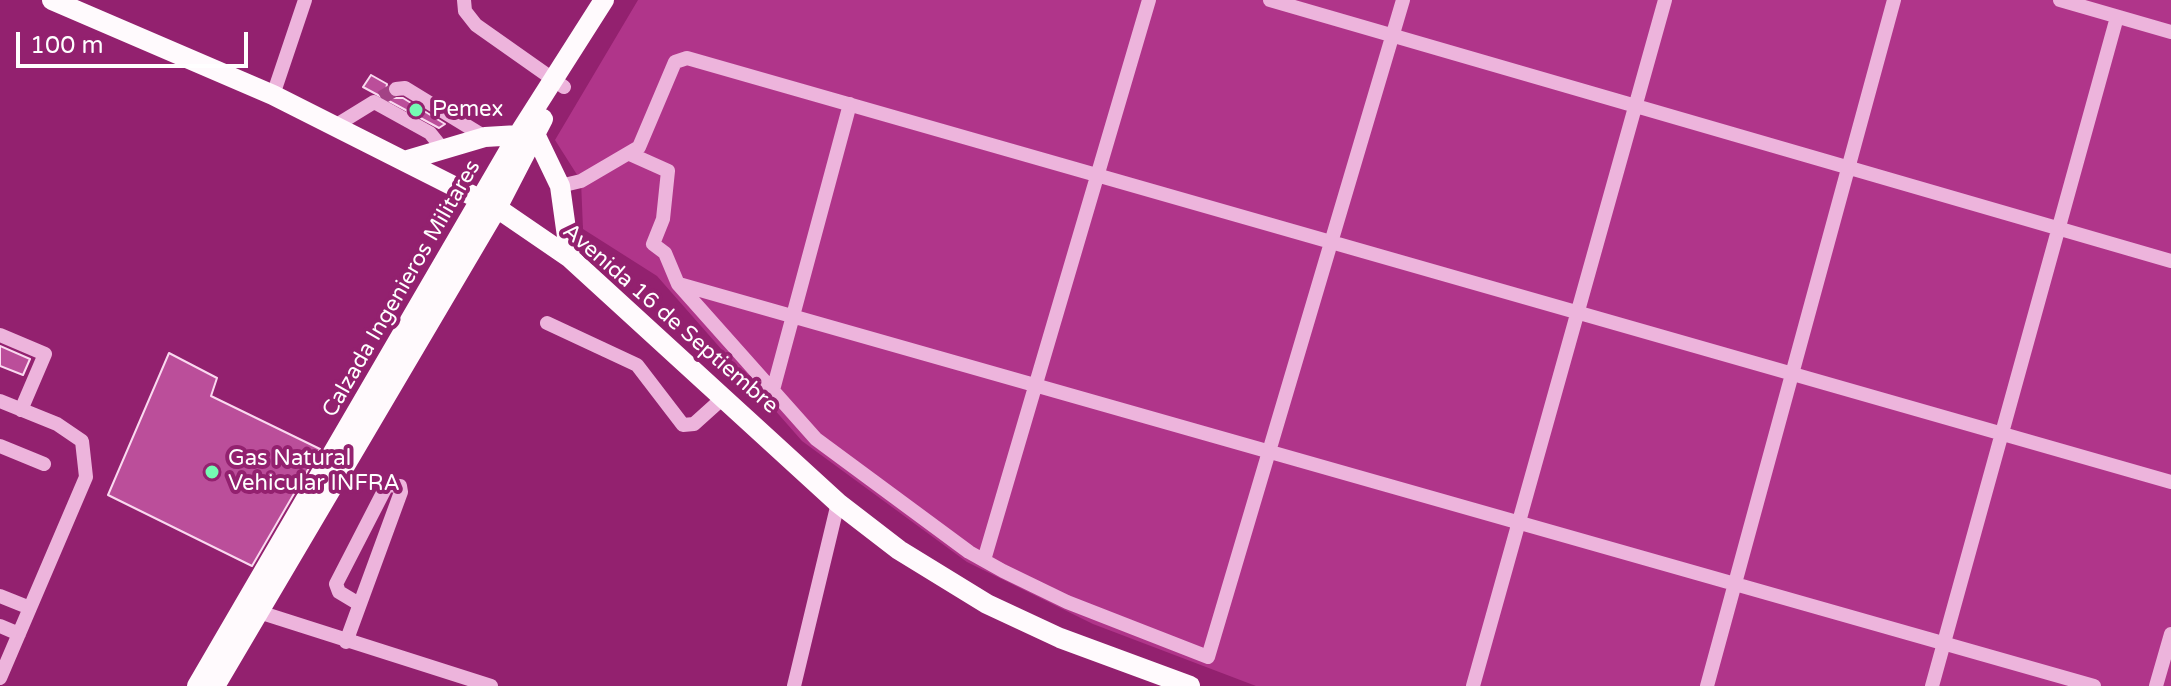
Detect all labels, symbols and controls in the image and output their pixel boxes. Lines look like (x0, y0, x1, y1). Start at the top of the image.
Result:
scale bar (20, 16, 252, 66)
text: 100 m (30, 31, 104, 60)
place label: Pemex (432, 97, 503, 123)
marker: Pemex (407, 101, 425, 119)
street label: Calzada Ingenieros Militares (317, 156, 487, 422)
street label: Avenida 16 de Septiembre (557, 218, 783, 420)
place label: Gas Natural Vehicular INFRA (228, 446, 400, 498)
marker: Gas Natural Vehicular INFRA (203, 463, 221, 481)

